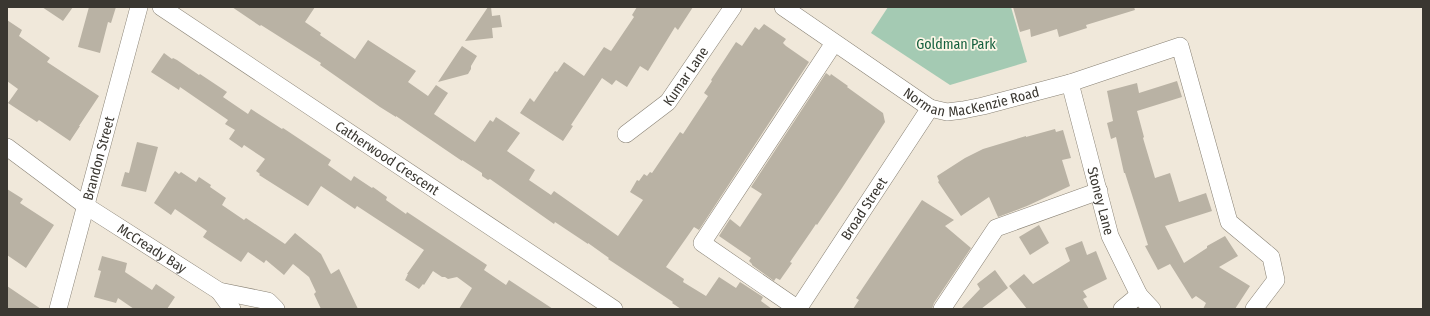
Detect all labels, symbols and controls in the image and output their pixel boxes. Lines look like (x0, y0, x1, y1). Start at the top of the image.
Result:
park label: Goldman Park (916, 36, 996, 53)
street label: Kumar Lane (659, 43, 712, 109)
street label: Norman MacKenzie Road (902, 79, 1044, 99)
text: Norman MacKenzie Road (900, 83, 1041, 121)
street label: Brandon Street (79, 114, 118, 202)
street label: Catherwood Crescent (332, 117, 443, 199)
street label: Stoney Lane (1084, 165, 1118, 237)
street label: Broad Street (837, 174, 891, 243)
street label: McCready Bay (114, 220, 190, 277)

